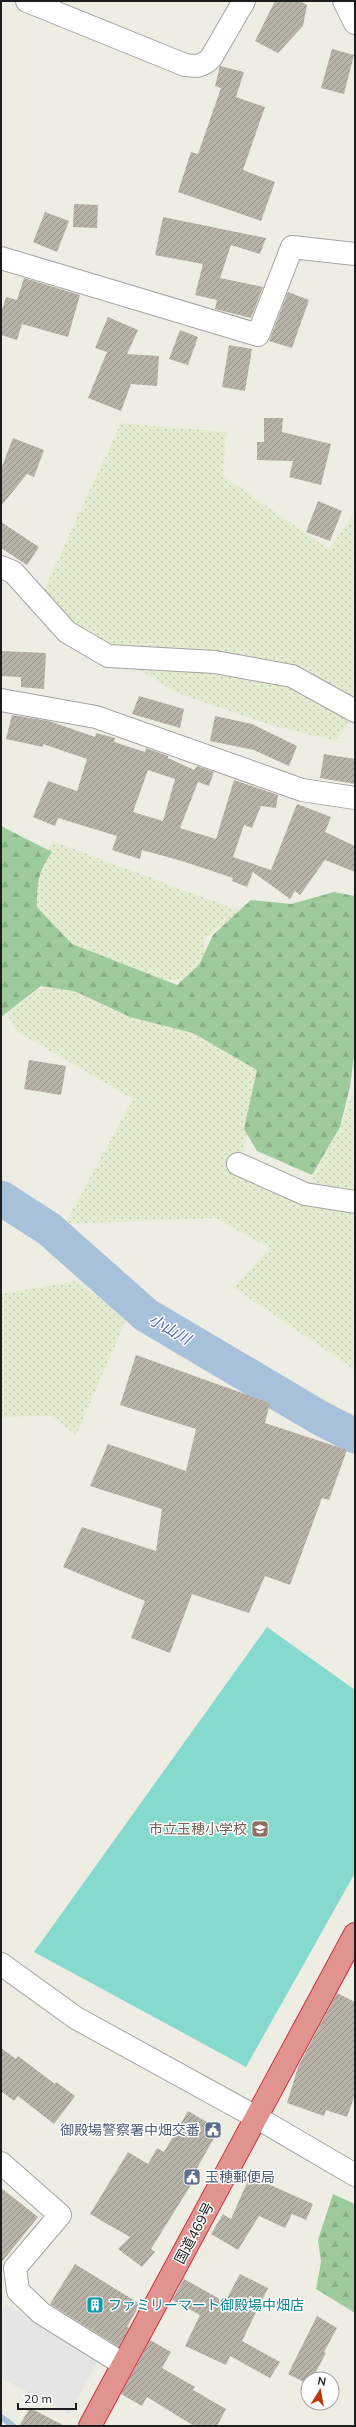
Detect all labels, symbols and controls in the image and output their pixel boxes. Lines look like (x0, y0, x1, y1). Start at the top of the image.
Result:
water label: 小山川 (146, 1310, 196, 1349)
school or university icon: 市立玉穂小学校 (250, 1819, 270, 1839)
place label: 市立玉穂小学校 (149, 1820, 247, 1838)
public building icon: 御殿場警察署中畑交番 (203, 2120, 223, 2140)
place label: 御殿場警察署中畑交番 (60, 2121, 200, 2139)
public building icon: 玉穂郵便局 (182, 2167, 202, 2187)
place label: 玉穂郵便局 (205, 2168, 275, 2186)
street label: 国道469号 (170, 2199, 218, 2267)
building icon: ファミリーマート御殿場中畑店 (85, 2295, 105, 2315)
place label: ファミリーマート御殿場中畑店 (108, 2296, 304, 2314)
north arrow (300, 2371, 340, 2411)
text: N (316, 2374, 327, 2389)
scale bar (18, 2385, 76, 2411)
text: 20 m (24, 2391, 52, 2406)

